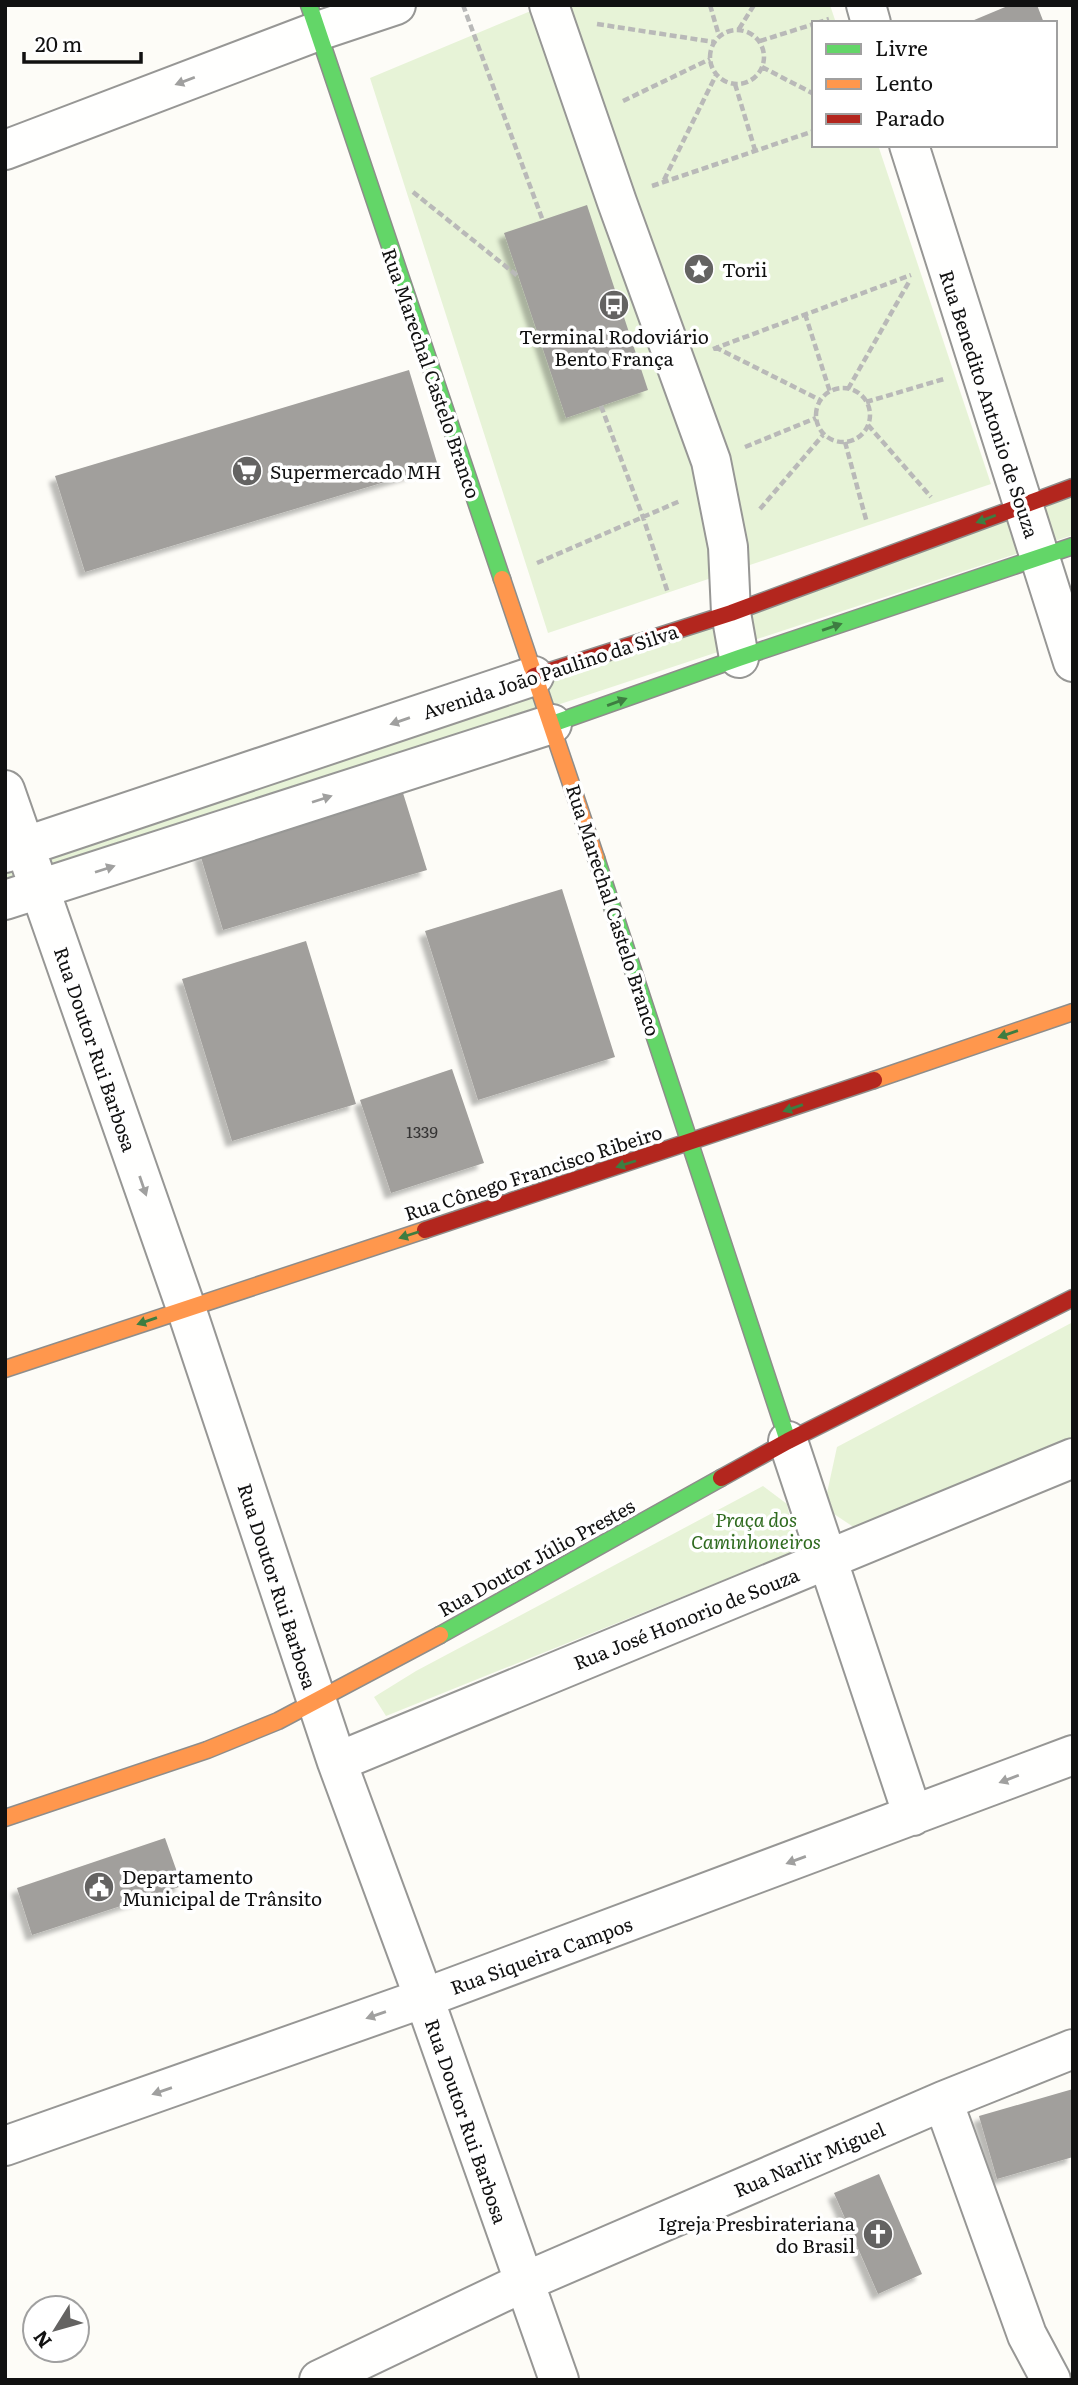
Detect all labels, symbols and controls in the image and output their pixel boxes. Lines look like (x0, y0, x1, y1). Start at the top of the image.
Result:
scale bar (24, 21, 142, 65)
legend (812, 21, 1057, 147)
text: 20 m (35, 27, 82, 58)
text: Livre (875, 31, 928, 62)
text: Lento (875, 66, 933, 97)
one-way arrow (174, 76, 195, 87)
text: Parado (875, 101, 945, 132)
street label: Rua Marechal Castelo Branco (376, 244, 488, 502)
place icon: Torii (682, 252, 716, 286)
place label: Torii (722, 255, 767, 283)
street label: Rua Benedito Antonio de Souza (933, 266, 1047, 542)
bus stop icon: Terminal Rodoviário Bento França (597, 288, 631, 322)
place label: Terminal Rodoviário Bento França (519, 322, 709, 372)
supermarket icon: Supermercado MH (230, 454, 264, 488)
place label: Supermercado MH (270, 457, 441, 485)
one-way arrow (975, 514, 996, 525)
street label: Avenida João Paulino da Silva (419, 616, 682, 726)
one-way arrow (821, 621, 842, 632)
one-way arrow (606, 696, 627, 707)
one-way arrow (389, 716, 410, 727)
street label: Rua Marechal Castelo Branco (560, 781, 668, 1039)
one-way arrow (311, 793, 332, 804)
one-way arrow (95, 863, 116, 874)
street label: Rua Doutor Rui Barbosa (48, 943, 144, 1156)
one-way arrow (998, 1029, 1019, 1040)
one-way arrow (782, 1103, 803, 1114)
street label: Rua Cônego Francisco Ribeiro (400, 1117, 666, 1227)
house number: 1339 (406, 1119, 438, 1143)
one-way arrow (615, 1160, 636, 1170)
one-way arrow (138, 1175, 149, 1196)
one-way arrow (399, 1230, 420, 1241)
one-way arrow (136, 1316, 157, 1327)
street label: Rua Doutor Rui Barbosa (231, 1479, 325, 1693)
street label: Rua Doutor Júlio Prestes (433, 1491, 640, 1623)
park label: Praça dos Caminhoneiros (691, 1505, 821, 1555)
street label: Rua José Honorio de Souza (569, 1560, 804, 1676)
one-way arrow (998, 1774, 1019, 1785)
one-way arrow (786, 1855, 807, 1866)
place label: Departamento Municipal de Trânsito (122, 1862, 322, 1912)
public building icon: Departamento Municipal de Trânsito (82, 1870, 116, 1904)
street label: Rua Siqueira Campos (446, 1909, 636, 2001)
one-way arrow (366, 2010, 387, 2021)
street label: Rua Doutor Rui Barbosa (419, 2015, 515, 2228)
one-way arrow (151, 2086, 172, 2097)
street label: Rua Narlir Miguel (729, 2114, 889, 2204)
place label: Igreja Presbirateriana do Brasil (658, 2209, 856, 2259)
church icon: Igreja Presbirateriana do Brasil (861, 2217, 895, 2251)
north arrow (21, 2294, 91, 2364)
text: N (26, 2325, 58, 2355)

